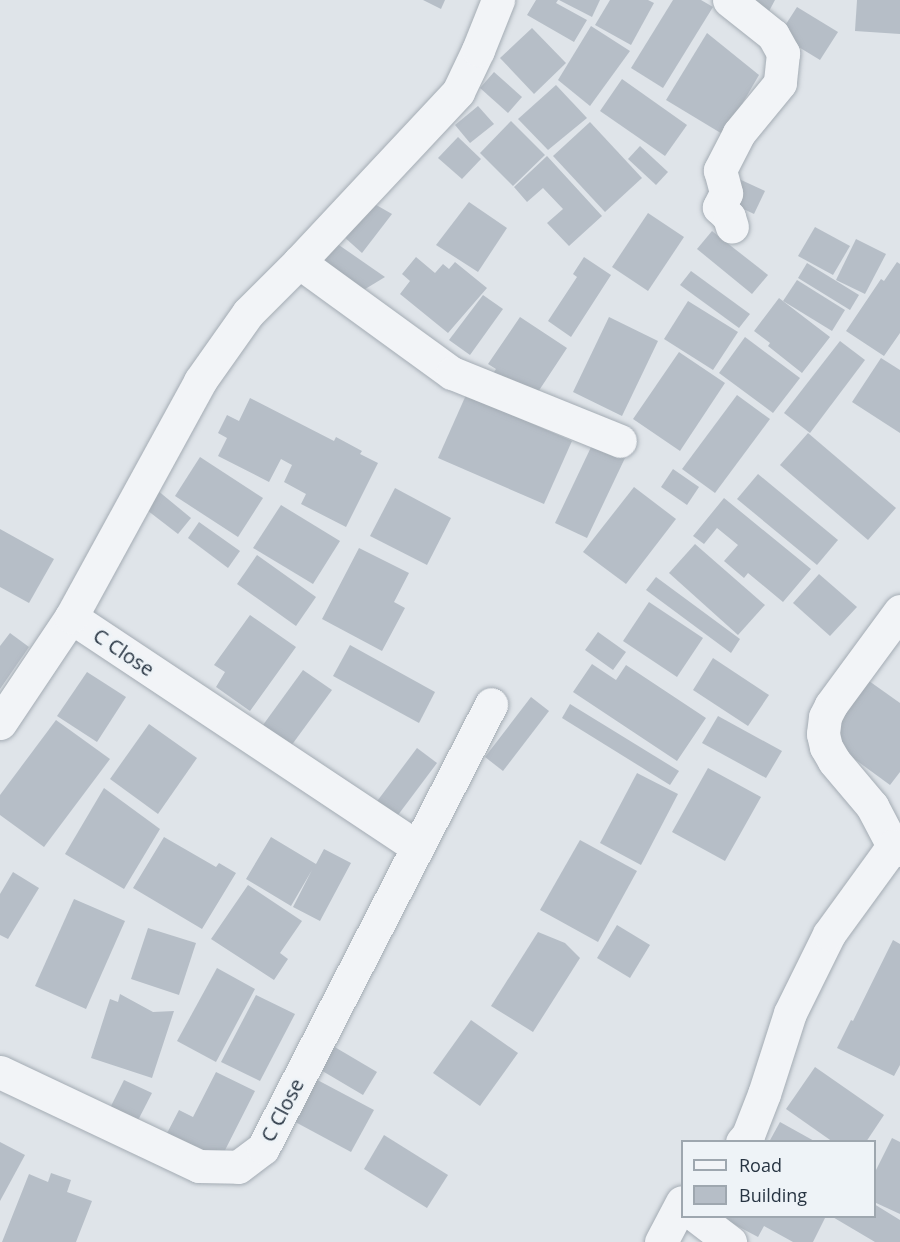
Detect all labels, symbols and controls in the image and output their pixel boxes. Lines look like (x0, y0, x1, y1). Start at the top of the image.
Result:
street label: C Close (89, 623, 159, 681)
street label: C Close (255, 1074, 309, 1146)
legend (681, 1140, 876, 1218)
text: Road (739, 1153, 782, 1177)
text: Building (739, 1183, 807, 1207)

